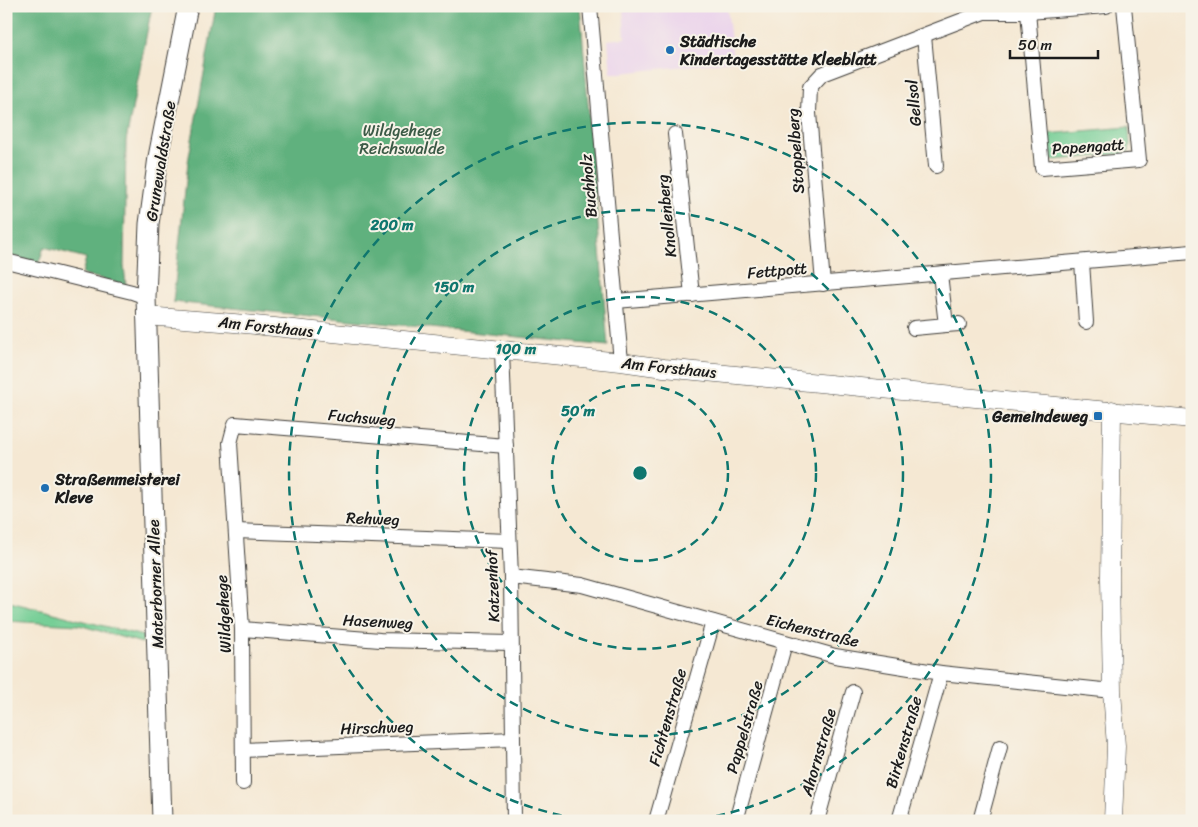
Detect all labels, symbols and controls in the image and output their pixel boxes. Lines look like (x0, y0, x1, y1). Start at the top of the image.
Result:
place label: Städtische Kindertagesstätte Kleeblatt (679, 27, 877, 74)
scale bar (1010, 28, 1098, 60)
text: 50 m (1018, 32, 1053, 58)
marker: Städtische Kindertagesstätte Kleeblatt (664, 44, 676, 56)
street label: Gellsol (897, 78, 930, 127)
street label: Grunewaldstraße (137, 99, 184, 223)
street label: Stoppelberg (778, 107, 813, 195)
park label: Wildgehege Reichswalde (359, 116, 445, 163)
street label: Papengatt (1051, 130, 1125, 163)
street label: Buchholz (571, 153, 606, 219)
street label: Knollenberg (648, 173, 685, 259)
text: 200 m (369, 212, 414, 238)
street label: Fettpott (746, 253, 808, 288)
text: 150 m (434, 274, 475, 300)
street label: Am Forsthaus (216, 307, 315, 346)
text: 100 m (496, 336, 537, 362)
street label: Am Forsthaus (619, 348, 718, 387)
text: 50 m (561, 398, 596, 424)
street label: Fuchsweg (327, 400, 397, 435)
place label: Gemeindeweg (991, 402, 1089, 431)
marker: Gemeindeweg (1092, 410, 1104, 422)
centre of rings (631, 464, 649, 482)
place label: Straßenmeisterei Kleve (54, 465, 181, 512)
marker: Straßenmeisterei Kleve (39, 482, 51, 494)
street label: Rehweg (346, 503, 400, 534)
street label: Materborner Allee (139, 519, 172, 649)
street label: Katzenhof (477, 547, 508, 623)
street label: Wildgehege (207, 574, 240, 654)
street label: Hasenweg (342, 605, 414, 638)
street label: Eichenstraße (763, 605, 862, 656)
street label: Fichtenstraße (640, 665, 695, 769)
street label: Pappelstraße (717, 677, 772, 777)
street label: Birkenstraße (876, 693, 930, 792)
street label: Ahornstraße (792, 705, 845, 800)
street label: Hirschweg (340, 712, 414, 743)

